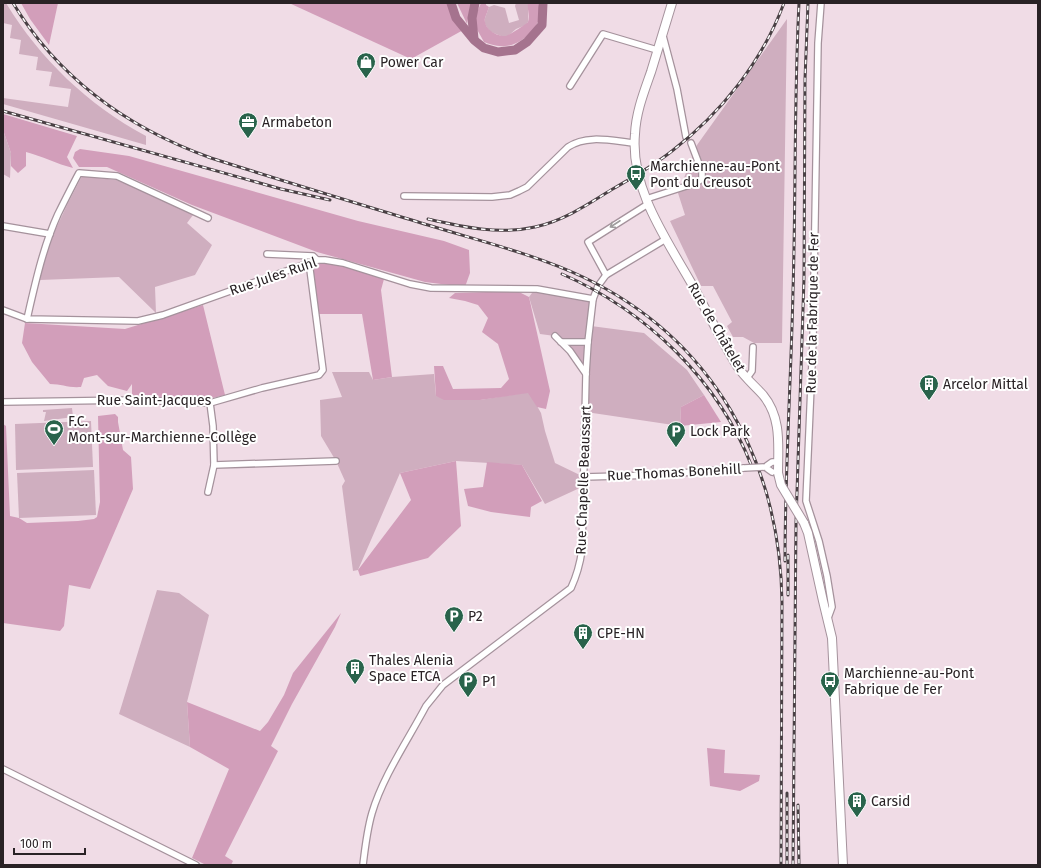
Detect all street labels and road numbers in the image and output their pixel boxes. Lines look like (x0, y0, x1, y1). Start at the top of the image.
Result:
street label: Rue de la Fabrique de Fer (803, 232, 822, 394)
street label: Rue Jules Ruhl (227, 254, 319, 299)
street label: Rue de Châtelet (684, 280, 749, 376)
street label: Rue Saint-Jacques (97, 392, 212, 409)
street label: Rue Chapelle Beaussart (572, 404, 595, 555)
street label: Rue Thomas Bonehill (607, 460, 741, 484)

